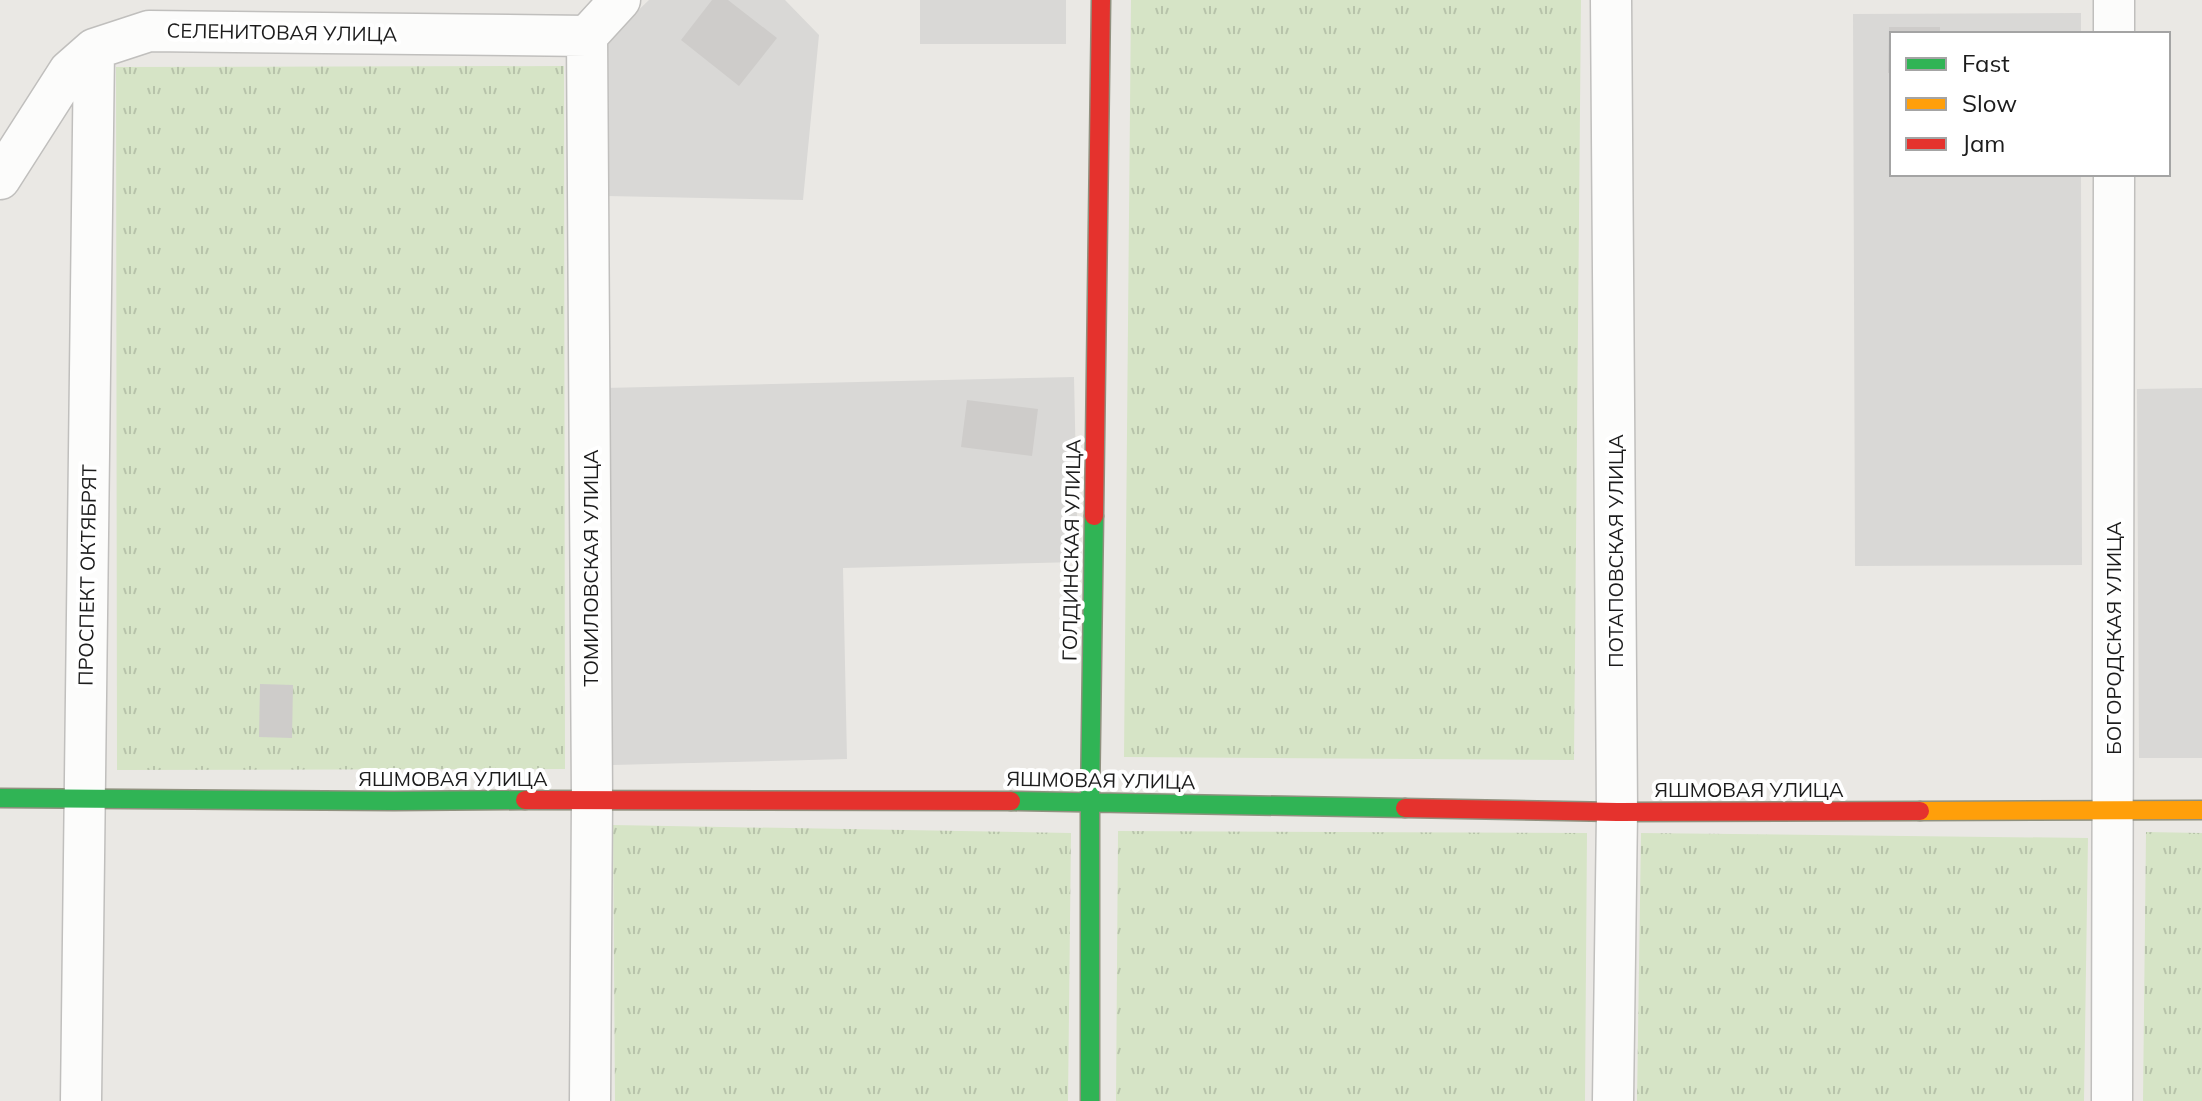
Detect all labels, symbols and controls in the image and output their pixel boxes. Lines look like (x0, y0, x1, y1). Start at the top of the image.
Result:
street label: СЕЛЕНИТОВАЯ УЛИЦА (166, 17, 398, 47)
legend (1890, 32, 2170, 176)
text: Fast (1962, 48, 2010, 78)
text: Slow (1962, 88, 2017, 118)
text: Jam (1962, 128, 2005, 158)
street label: ПОТАПОВСКАЯ УЛИЦА (1603, 434, 1628, 668)
street label: ГОЛДИНСКАЯ УЛИЦА (1057, 438, 1085, 661)
street label: ТОМИЛОВСКАЯ УЛИЦА (578, 449, 603, 687)
street label: ПРОСПЕКТ ОКТЯБРЯТ (73, 464, 101, 686)
street label: БОГОРОДСКАЯ УЛИЦА (2101, 521, 2126, 755)
street label: ЯШМОВАЯ УЛИЦА (358, 766, 548, 791)
street label: ЯШМОВАЯ УЛИЦА (1006, 766, 1196, 794)
street label: ЯШМОВАЯ УЛИЦА (1654, 777, 1844, 802)

